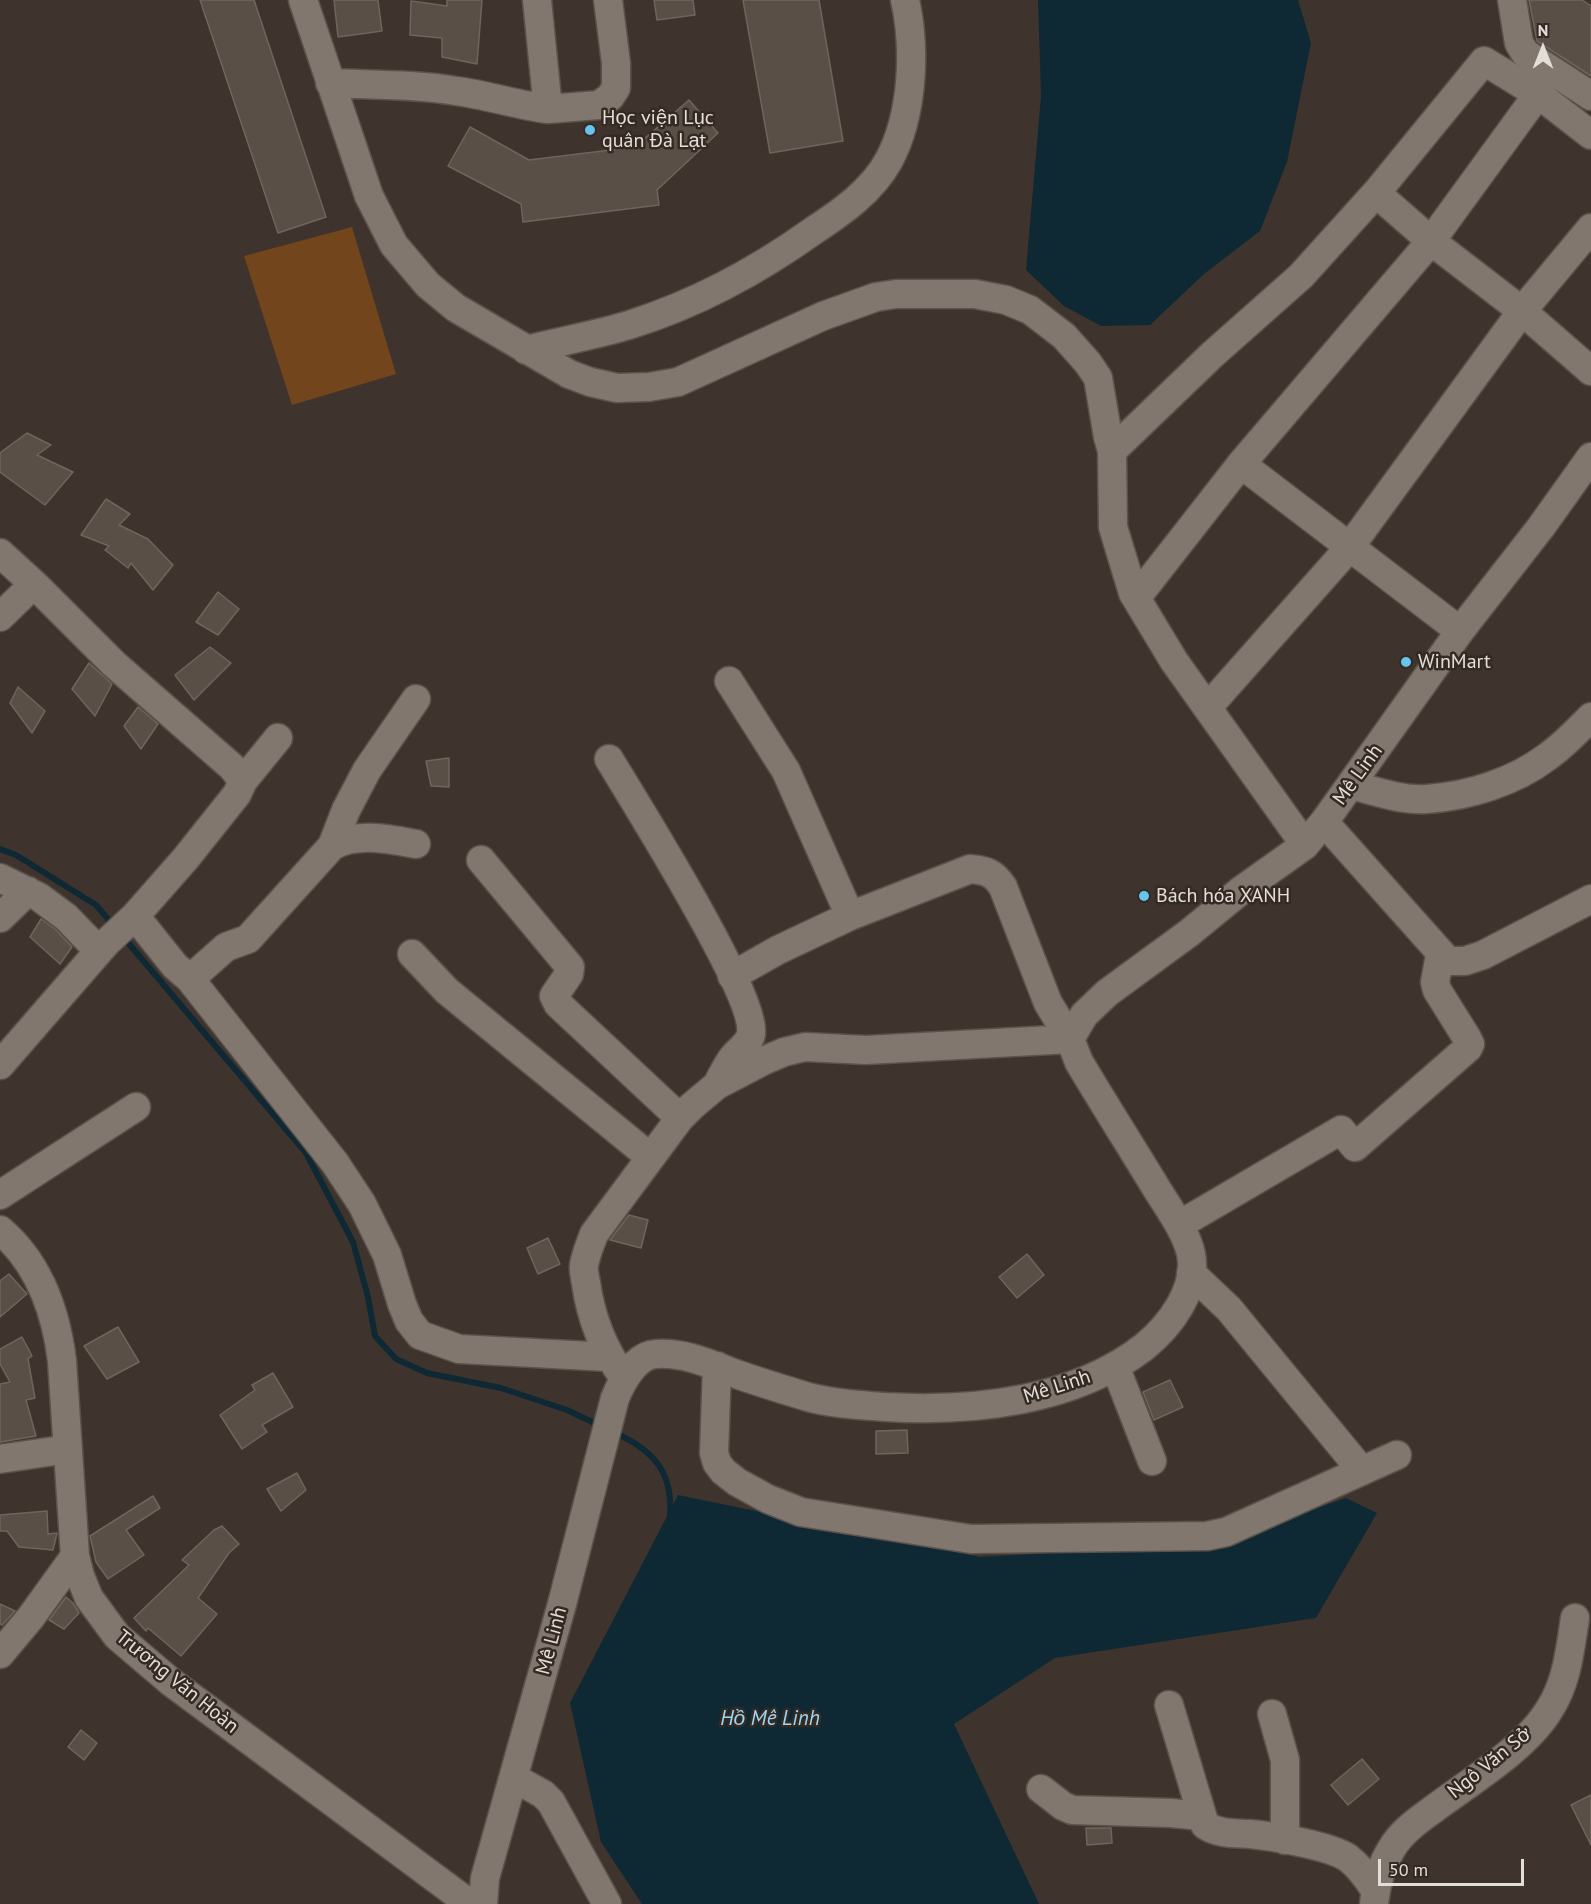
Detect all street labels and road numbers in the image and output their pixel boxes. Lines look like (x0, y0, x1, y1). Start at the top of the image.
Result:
street label: Mê Linh (1328, 740, 1388, 810)
street label: Mê Linh (1021, 1365, 1093, 1409)
street label: Mê Linh (531, 1605, 573, 1677)
street label: Trương Văn Hoàn (111, 1625, 243, 1739)
street label: Ngô Văn Sở (1443, 1722, 1537, 1804)

